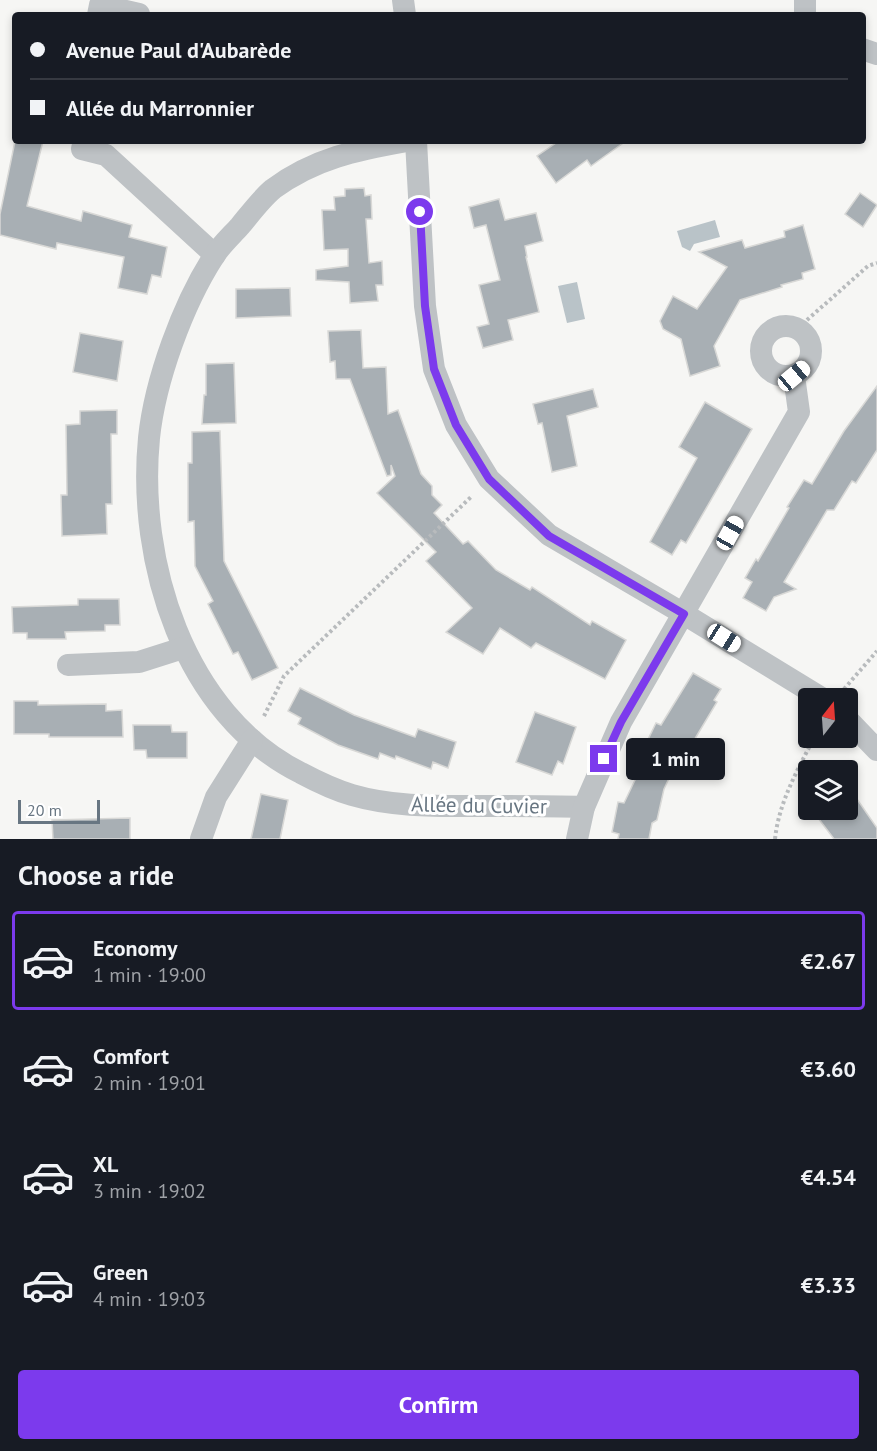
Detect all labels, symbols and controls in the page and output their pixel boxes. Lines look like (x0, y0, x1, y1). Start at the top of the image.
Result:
text: Avenue Paul d'Aubarède (66, 36, 291, 64)
text: Allée du Marronnier (66, 94, 254, 122)
route start (406, 198, 433, 225)
car (774, 358, 814, 394)
car (713, 513, 747, 553)
car (704, 621, 744, 655)
north arrow (798, 688, 858, 748)
map controls (798, 688, 858, 820)
callout: 1 min (625, 738, 724, 780)
route end (590, 745, 617, 772)
text: 1 min (651, 746, 700, 772)
button: layers (798, 760, 858, 820)
street label: Allée du Cuvier (411, 790, 547, 820)
scale bar (18, 797, 100, 824)
text: 20 m (27, 800, 62, 820)
text: Choose a ride (18, 858, 174, 892)
icon: car (21, 934, 75, 988)
text: Economy (93, 934, 177, 962)
text: €2.67 (801, 947, 856, 975)
text: 1 min · 19:00 (93, 962, 206, 988)
icon: car (21, 1042, 75, 1096)
text: Comfort (93, 1042, 169, 1070)
text: €3.60 (801, 1055, 856, 1083)
text: 2 min · 19:01 (93, 1070, 206, 1096)
icon: car (21, 1150, 75, 1204)
text: XL (93, 1150, 118, 1178)
text: €4.54 (801, 1163, 856, 1191)
text: 3 min · 19:02 (93, 1178, 206, 1204)
icon: car (21, 1258, 75, 1312)
text: Green (93, 1258, 148, 1286)
text: €3.33 (801, 1271, 856, 1299)
text: 4 min · 19:03 (93, 1286, 206, 1312)
button: Confirm (18, 1370, 859, 1439)

